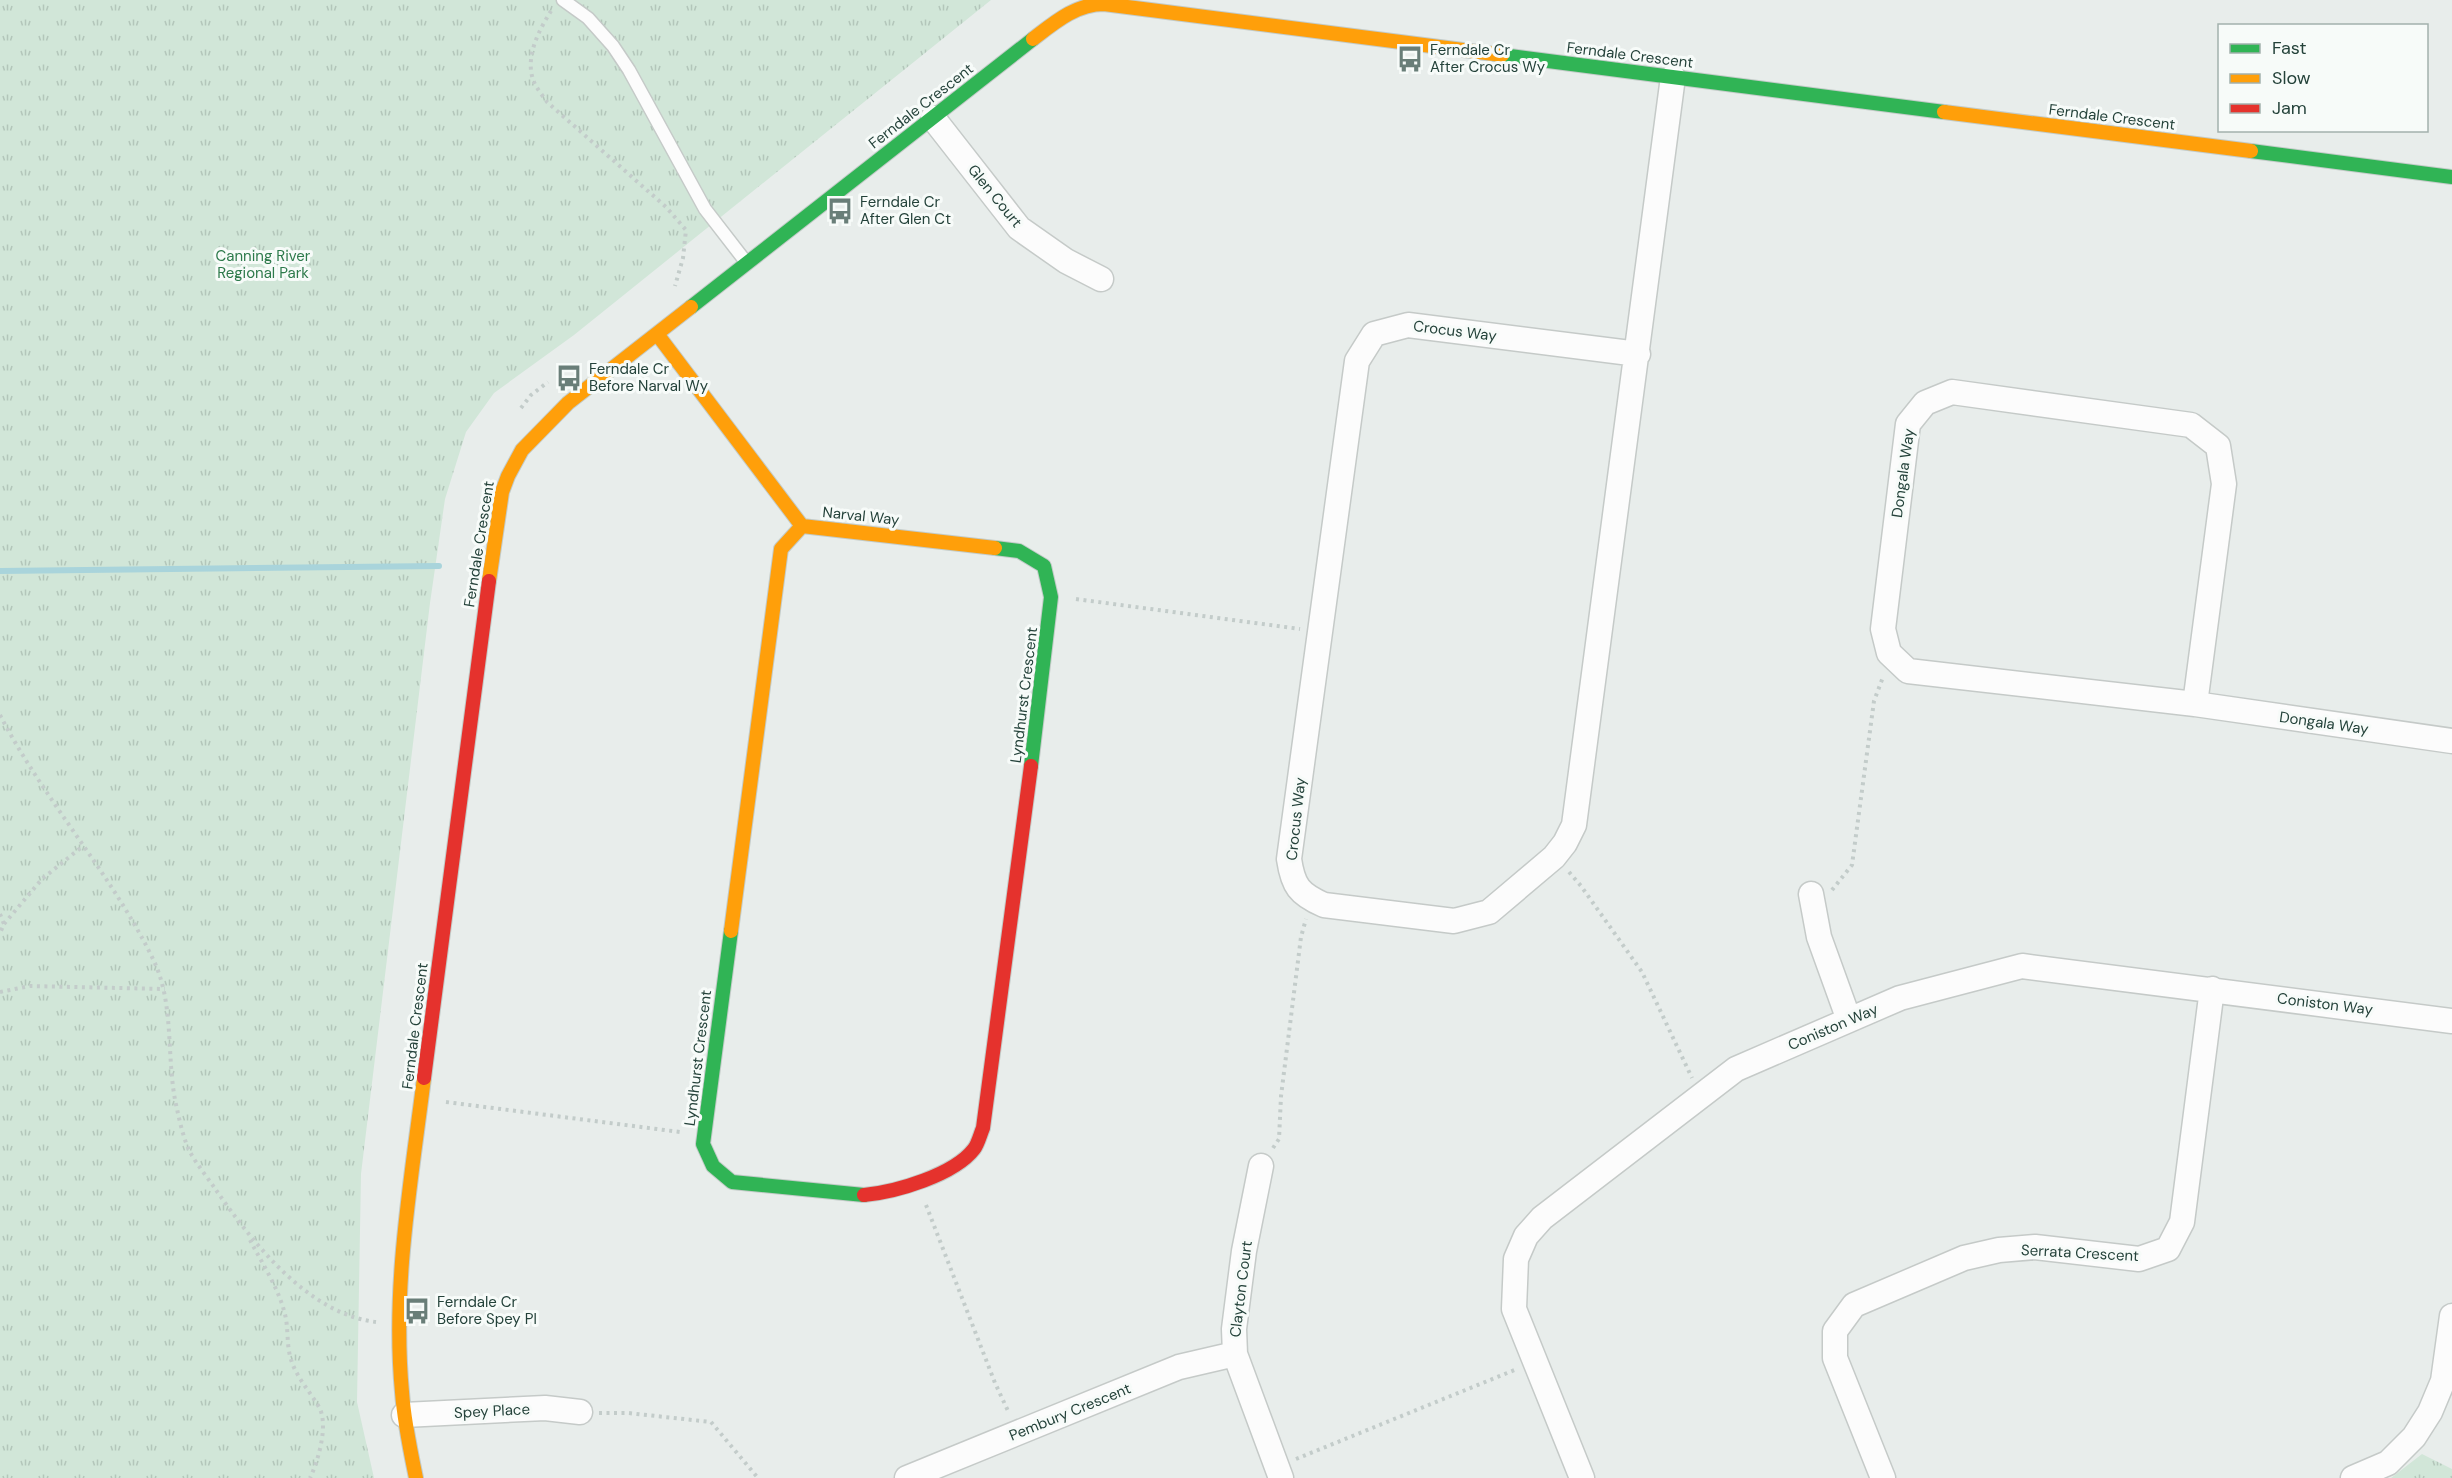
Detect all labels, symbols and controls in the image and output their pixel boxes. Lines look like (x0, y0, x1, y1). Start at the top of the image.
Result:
legend (2218, 24, 2428, 132)
text: Fast (2272, 36, 2307, 60)
street label: Ferndale Crescent (1566, 37, 1695, 73)
place label: Ferndale Cr After Crocus Wy (1430, 40, 1546, 77)
bus stop icon: Ferndale Cr After Crocus Wy (1395, 44, 1425, 74)
street label: Ferndale Crescent (865, 59, 977, 153)
text: Slow (2272, 66, 2311, 90)
text: Jam (2272, 96, 2307, 120)
street label: Ferndale Crescent (2048, 99, 2177, 135)
street label: Glen Court (963, 160, 1027, 232)
place label: Ferndale Cr After Glen Ct (860, 192, 951, 229)
bus stop icon: Ferndale Cr After Glen Ct (825, 196, 855, 226)
park label: Canning River Regional Park (216, 246, 311, 283)
street label: Crocus Way (1412, 316, 1498, 346)
place label: Ferndale Cr Before Narval Wy (589, 359, 709, 396)
bus stop icon: Ferndale Cr Before Narval Wy (554, 363, 584, 393)
street label: Dongala Way (1887, 426, 1919, 519)
street label: Ferndale Crescent (459, 479, 499, 609)
street label: Narval Way (822, 502, 901, 530)
street label: Lyndhurst Crescent (1006, 626, 1042, 764)
street label: Dongala Way (2278, 707, 2371, 739)
street label: Crocus Way (1282, 776, 1310, 862)
street label: Ferndale Crescent (397, 961, 433, 1090)
street label: Coniston Way (2276, 988, 2375, 1020)
street label: Lyndhurst Crescent (680, 989, 716, 1127)
street label: Coniston Way (1785, 999, 1882, 1055)
street label: Clayton Court (1225, 1239, 1257, 1338)
street label: Serrata Crescent (2021, 1240, 2140, 1266)
place label: Ferndale Cr Before Spey Pl (437, 1292, 537, 1329)
bus stop icon: Ferndale Cr Before Spey Pl (402, 1296, 432, 1326)
street label: Pembury Crescent (1006, 1378, 1134, 1446)
street label: Spey Place (454, 1399, 530, 1423)

